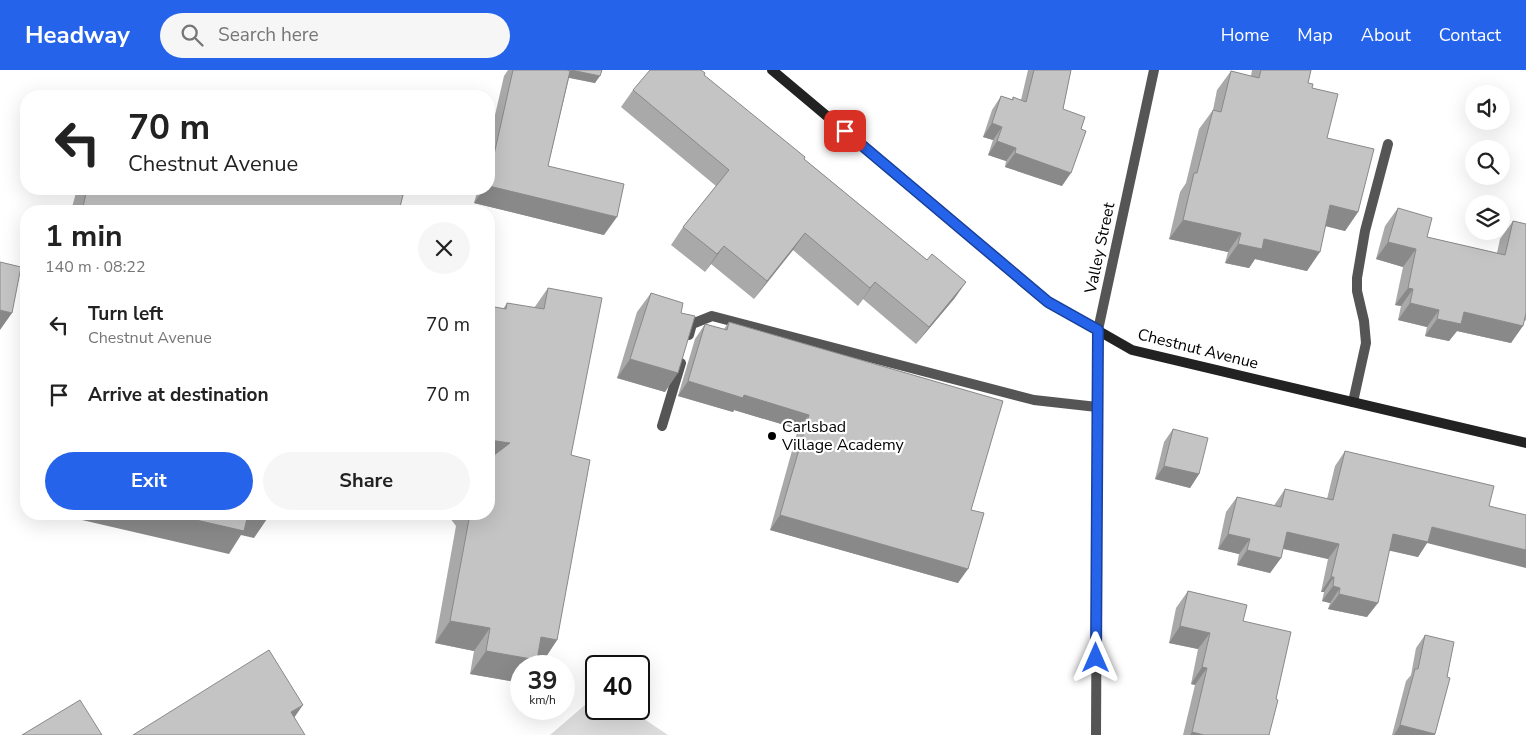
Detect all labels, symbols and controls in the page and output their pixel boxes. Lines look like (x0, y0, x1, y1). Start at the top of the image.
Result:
search box (160, 13, 510, 58)
text: Headway (25, 19, 130, 51)
icon: search (178, 21, 206, 49)
text: Search here (218, 22, 319, 48)
text: Home (1221, 23, 1269, 47)
text: Map (1297, 23, 1333, 47)
text: About (1361, 23, 1411, 47)
text: Contact (1439, 23, 1501, 47)
map controls (1465, 85, 1510, 240)
button: sound (1465, 85, 1510, 130)
text: 70 m (128, 104, 210, 151)
icon: left (45, 110, 110, 175)
pin (824, 110, 866, 152)
icon: arrive (831, 117, 859, 145)
button: search (1465, 140, 1510, 185)
text: Chestnut Avenue (128, 149, 298, 179)
button: layers (1465, 195, 1510, 240)
street label: Valley Street (1079, 200, 1120, 296)
text: 1 min (45, 216, 123, 257)
button: close (418, 222, 470, 274)
text: 140 m · 08:22 (45, 256, 146, 278)
text: Turn left (88, 301, 163, 327)
icon: left (45, 311, 73, 339)
text: 70 m (426, 312, 470, 338)
street label: Chestnut Avenue (1135, 323, 1261, 375)
text: Chestnut Avenue (88, 327, 212, 349)
icon: arrive (45, 381, 73, 409)
text: Arrive at destination (88, 382, 269, 408)
text: 70 m (426, 382, 470, 408)
place label: Carlsbad Village Academy (781, 416, 905, 456)
marker: Carlsbad Village Academy (766, 430, 778, 442)
button: Exit (45, 452, 253, 510)
button: Share (263, 452, 470, 510)
position arrow (1069, 631, 1121, 683)
speed limit sign: 40 (585, 655, 650, 720)
text: 39 (527, 664, 558, 698)
text: km/h (529, 692, 556, 708)

